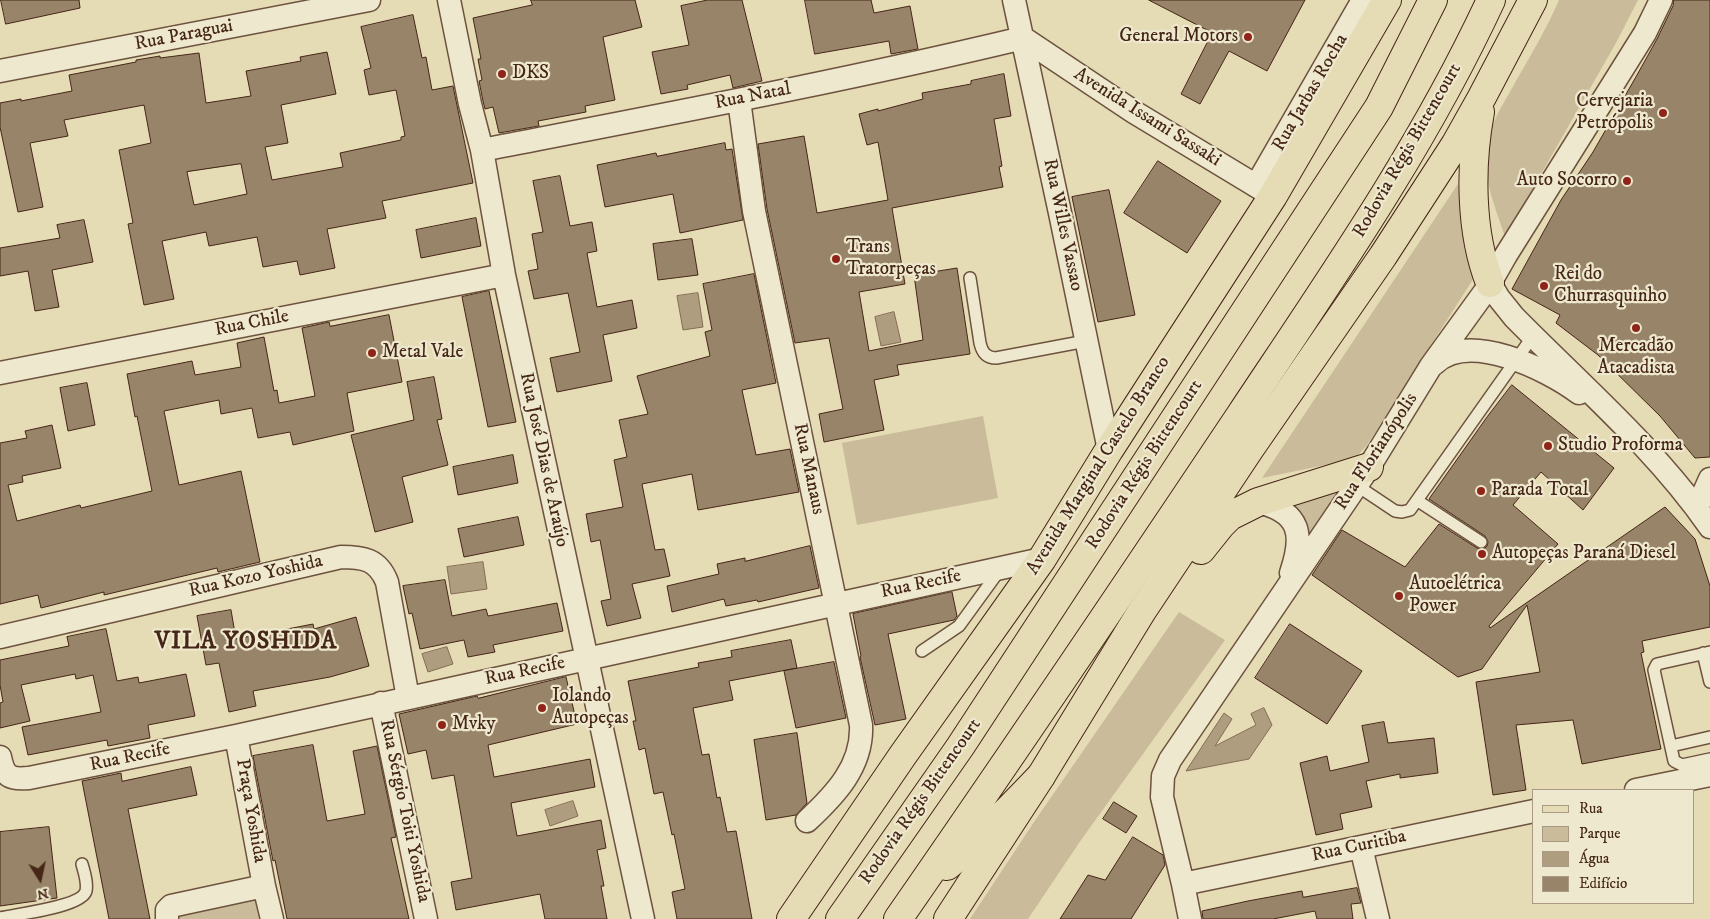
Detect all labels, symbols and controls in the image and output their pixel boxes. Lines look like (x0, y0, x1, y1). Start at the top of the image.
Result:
street label: Rua Paraguai (133, 15, 235, 57)
place label: General Motors (1119, 26, 1238, 48)
street label: Rua Jarbas Rocha (1268, 30, 1354, 156)
marker: General Motors (1242, 31, 1254, 43)
street label: Rodovia Régis Bittencourt (1349, 60, 1467, 242)
place label: DKS (512, 63, 549, 85)
street label: Avenida Issami Sassaki (1069, 63, 1225, 173)
marker: DKS (496, 68, 508, 80)
street label: Rua Natal (713, 78, 793, 116)
place label: Cervejaria Petrópolis (1576, 91, 1653, 135)
marker: Cervejaria Petrópolis (1657, 107, 1669, 119)
street label: Rua Willes Vassao (1037, 157, 1087, 293)
place label: Auto Socorro (1516, 170, 1617, 192)
marker: Auto Socorro (1621, 175, 1633, 187)
place label: Trans Tratorpeças (846, 237, 936, 281)
marker: Trans Tratorpeças (830, 253, 842, 265)
place label: Rei do Churrasquinho (1554, 264, 1667, 308)
marker: Rei do Churrasquinho (1538, 280, 1550, 292)
street label: Rua Chile (213, 306, 291, 342)
marker: Mercadão Atacadista (1630, 322, 1642, 334)
place label: Mercadão Atacadista (1597, 336, 1675, 380)
place label: Metal Vale (382, 342, 463, 364)
marker: Metal Vale (366, 347, 378, 359)
street label: Avenida Marginal Castelo Branco (1022, 353, 1176, 579)
street label: Rua José Dias de Araújo (513, 371, 573, 549)
street label: Rodovia Régis Bittencourt (1082, 376, 1208, 554)
street label: Rua Florianópolis (1331, 389, 1423, 515)
street label: Rua Manaus (787, 421, 829, 517)
place label: Studio Proforma (1558, 435, 1683, 457)
marker: Studio Proforma (1542, 440, 1554, 452)
place label: Parada Total (1491, 480, 1588, 502)
marker: Parada Total (1475, 485, 1487, 497)
place label: Autopeças Paraná Diesel (1492, 543, 1676, 565)
marker: Autopeças Paraná Diesel (1476, 548, 1488, 560)
street label: Rua Kozo Yoshida (187, 551, 325, 603)
street label: Rua Recife (879, 565, 963, 605)
place label: Autoelétrica Power (1409, 574, 1501, 618)
marker: Autoelétrica Power (1393, 590, 1405, 602)
district label: VILA YOSHIDA (153, 629, 339, 657)
street label: Rua Recife (483, 652, 567, 692)
place label: Iolando Autopeças (552, 686, 629, 730)
marker: Iolando Autopeças (536, 702, 548, 714)
place label: Mvky (452, 714, 496, 736)
street label: Rodovia Régis Bittencourt (855, 715, 987, 889)
street label: Rua Sérgio Toiti Yoshida (373, 717, 435, 905)
marker: Mvky (436, 719, 448, 731)
street label: Rua Recife (88, 738, 172, 778)
street label: Praça Yoshida (230, 757, 270, 865)
legend (1532, 789, 1695, 904)
text: Rua (1579, 799, 1603, 818)
text: Parque (1579, 824, 1620, 843)
street label: Rua Curitiba (1310, 826, 1408, 868)
text: Água (1579, 849, 1609, 868)
north arrow (15, 854, 65, 904)
text: Edifício (1579, 874, 1627, 893)
text: N (35, 884, 50, 904)

